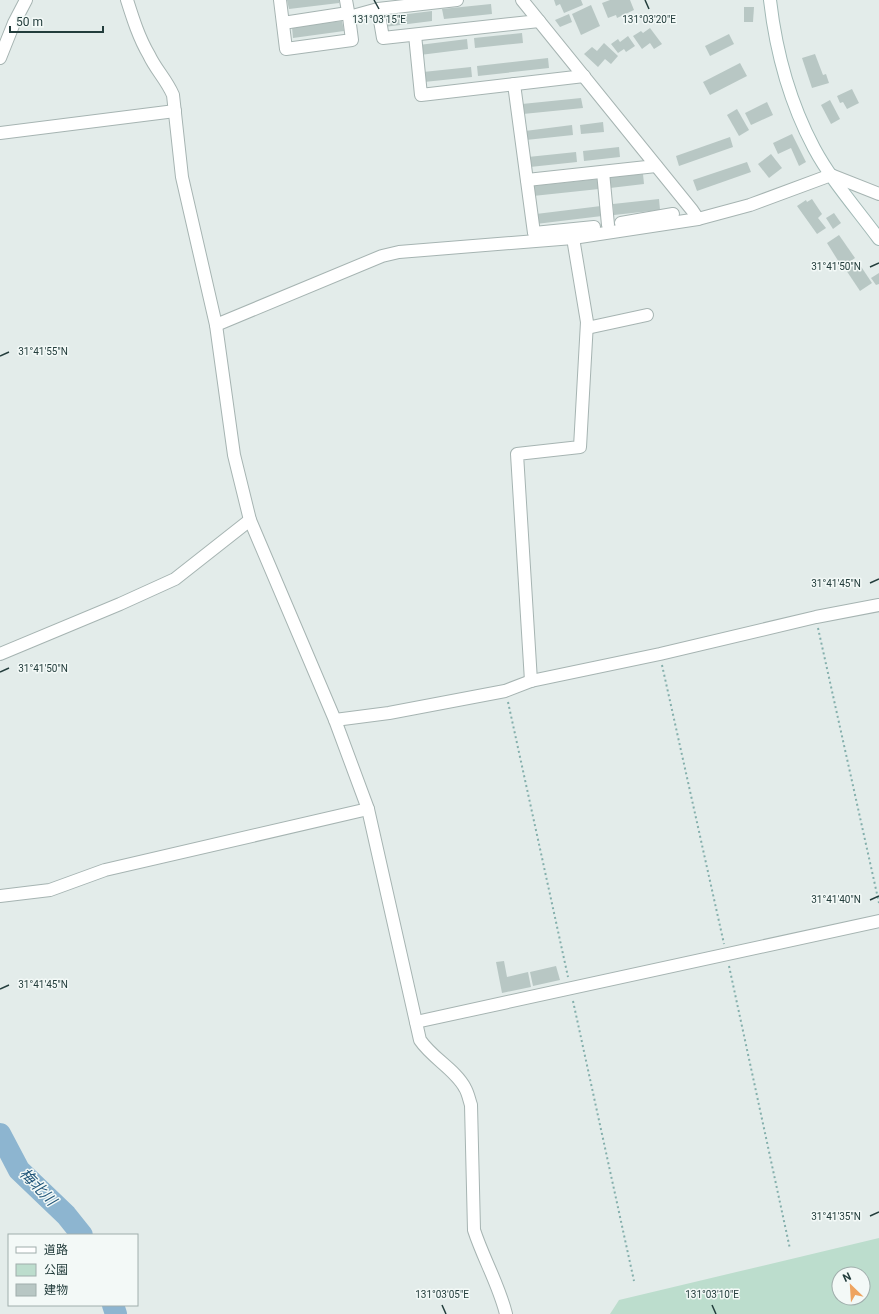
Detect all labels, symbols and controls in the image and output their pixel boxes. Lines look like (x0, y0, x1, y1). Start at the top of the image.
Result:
scale bar (10, 8, 103, 34)
text: 131°03'15"E (352, 14, 406, 25)
text: 131°03'20"E (622, 14, 676, 25)
text: 50 m (16, 15, 43, 29)
text: 31°41'50"N (811, 261, 861, 272)
text: 31°41'55"N (18, 346, 68, 357)
text: 31°41'45"N (811, 578, 861, 589)
text: 31°41'50"N (18, 663, 68, 674)
text: 31°41'40"N (811, 894, 861, 905)
text: 31°41'45"N (18, 979, 68, 990)
water label: 梅北川 (16, 1165, 61, 1211)
text: 31°41'35"N (811, 1211, 861, 1222)
legend (8, 1234, 138, 1306)
text: 道路 (44, 1243, 68, 1257)
text: 公園 (44, 1263, 68, 1277)
north arrow (831, 1266, 871, 1306)
text: N (841, 1270, 853, 1285)
text: 建物 (44, 1283, 68, 1297)
text: 131°03'05"E (415, 1289, 469, 1300)
text: 131°03'10"E (685, 1289, 739, 1300)

